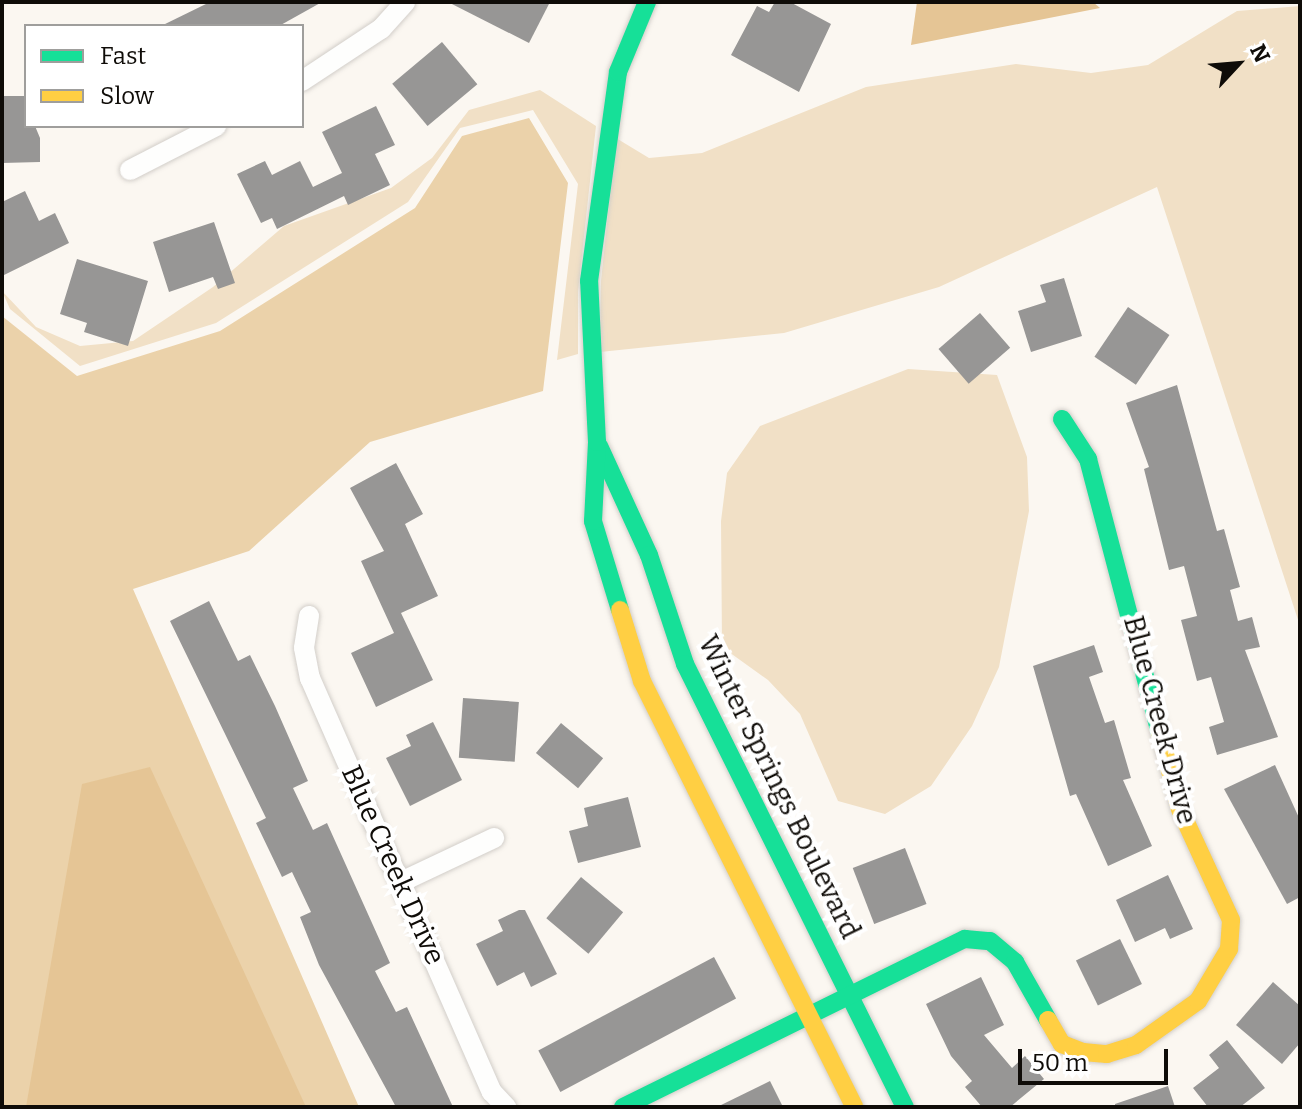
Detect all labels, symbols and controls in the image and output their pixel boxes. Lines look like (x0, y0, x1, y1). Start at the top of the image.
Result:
legend (24, 24, 304, 128)
north arrow (1198, 24, 1278, 104)
text: N (1244, 40, 1276, 67)
text: Fast (100, 42, 146, 70)
text: Slow (100, 82, 154, 110)
street label: Blue Creek Drive (1116, 612, 1204, 828)
street label: Winter Springs Boulevard (691, 630, 867, 944)
street label: Blue Creek Drive (334, 760, 452, 970)
scale bar (1022, 1033, 1172, 1083)
text: 50 m (1032, 1049, 1088, 1077)

